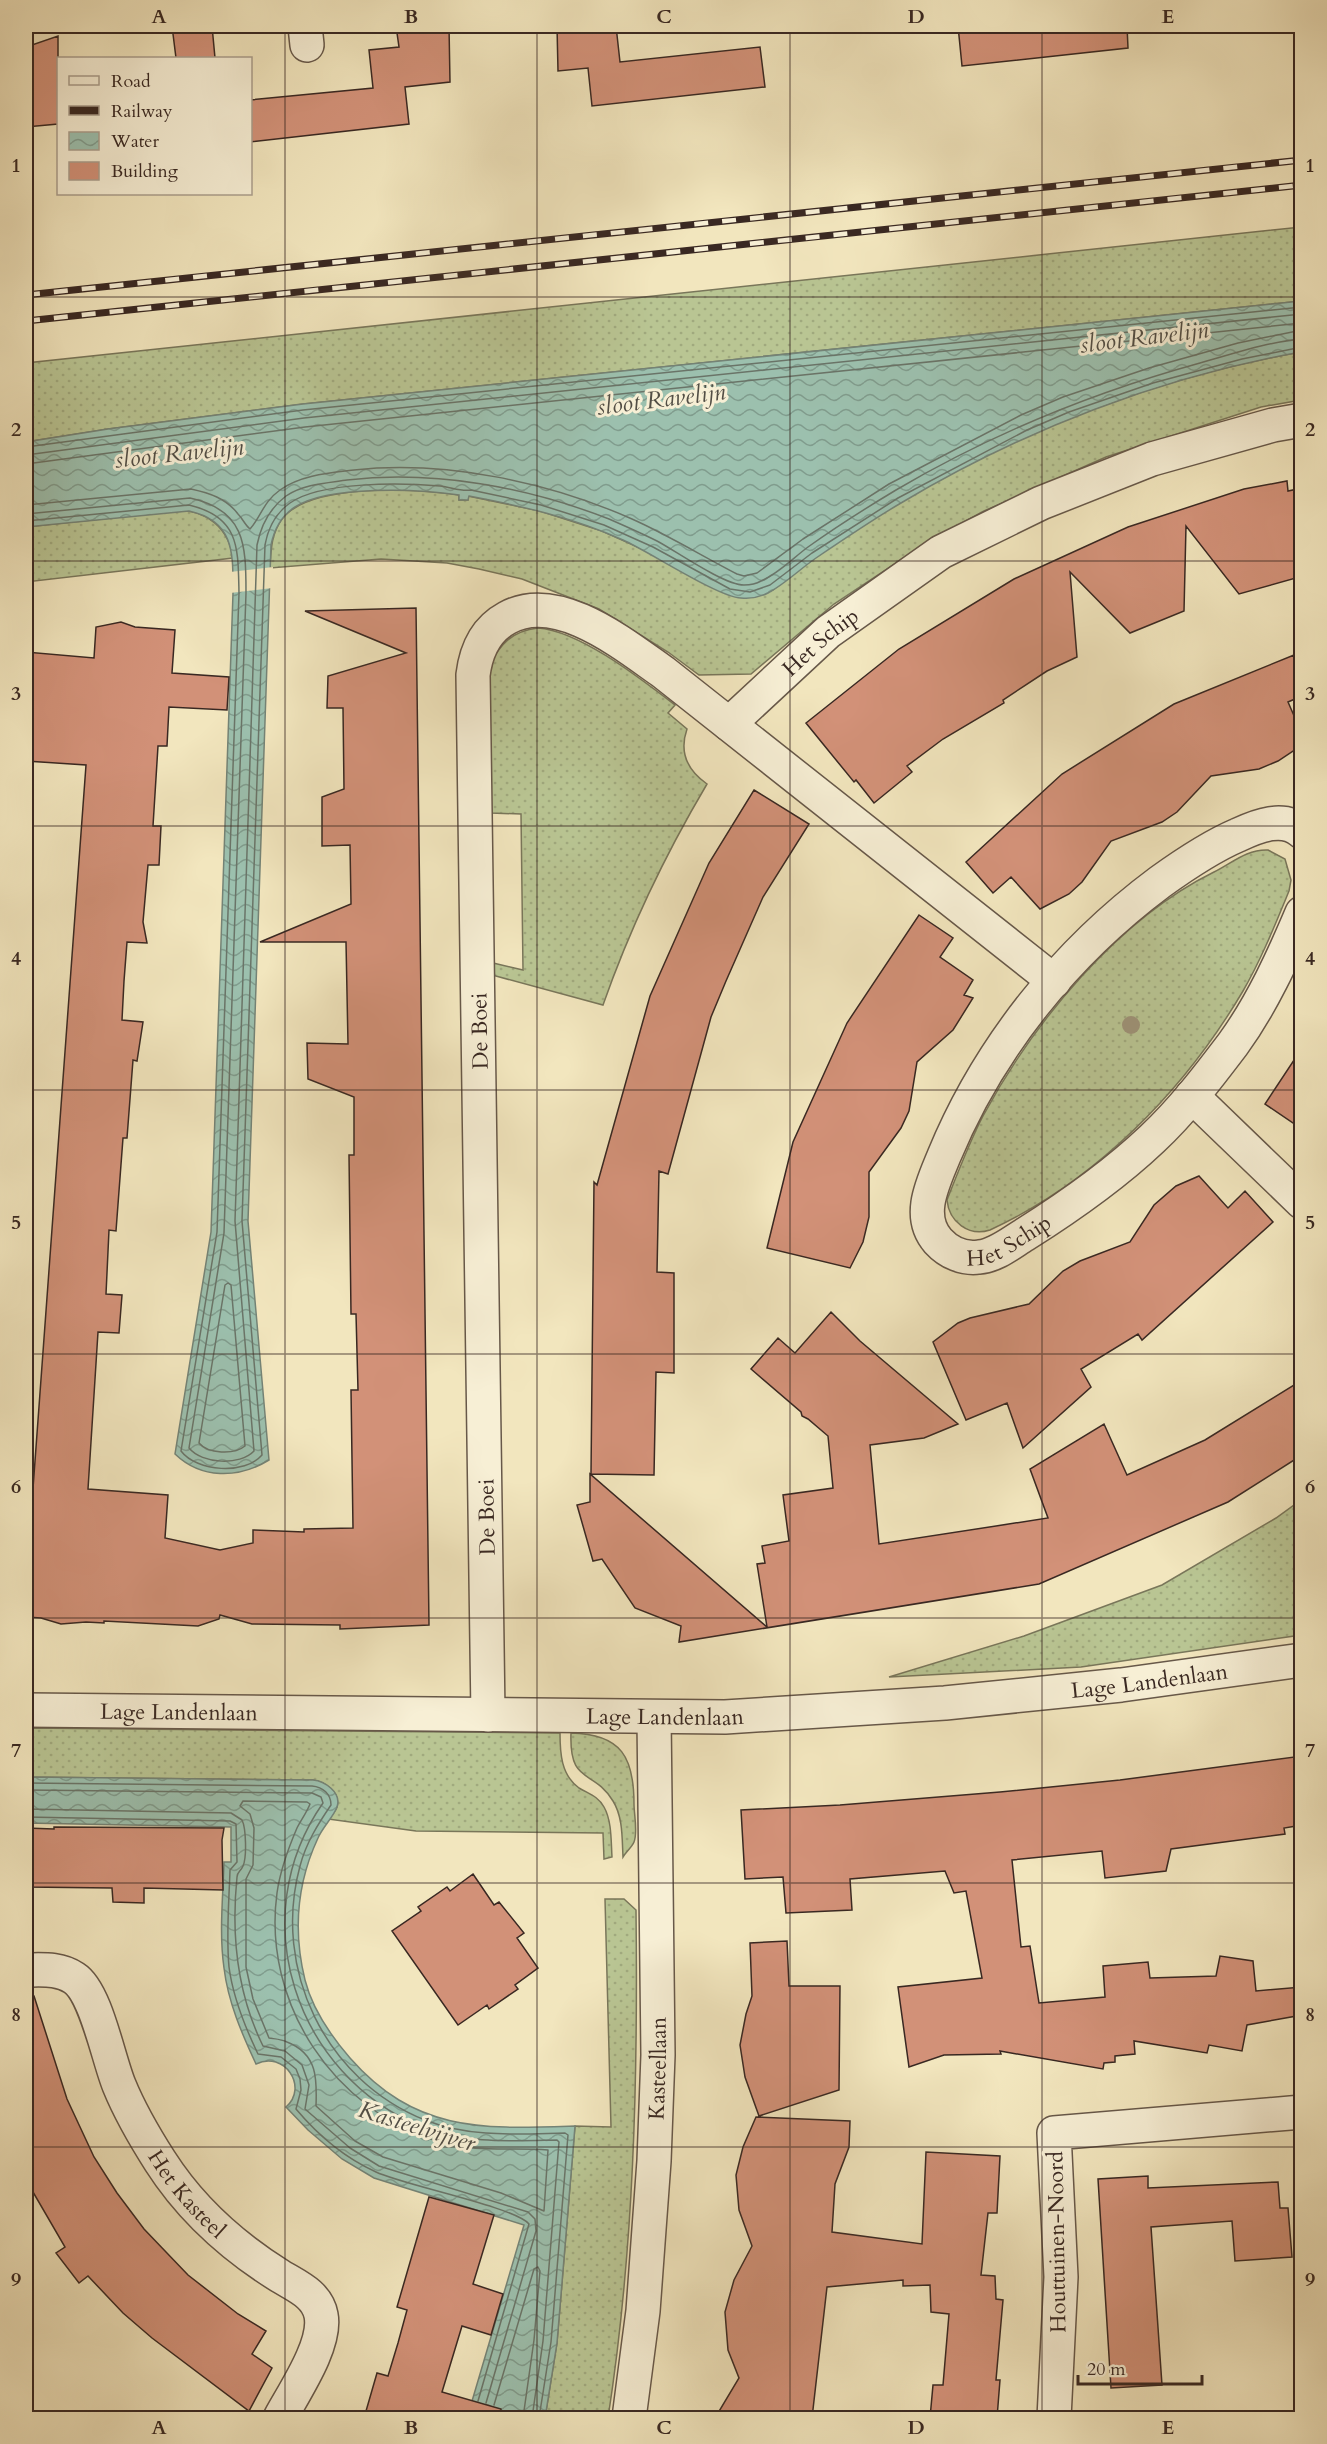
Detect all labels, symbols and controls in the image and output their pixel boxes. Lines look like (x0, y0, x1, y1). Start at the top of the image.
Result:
text: A (151, 3, 167, 30)
text: B (404, 3, 418, 30)
text: C (656, 3, 672, 30)
text: D (907, 3, 925, 30)
text: E (1162, 3, 1174, 30)
legend (57, 57, 252, 195)
text: Road (111, 69, 151, 94)
text: Railway (111, 99, 173, 124)
text: Water (110, 129, 160, 154)
text: 1 (11, 152, 21, 179)
text: 1 (1305, 152, 1315, 179)
text: Building (111, 159, 179, 184)
water label: sloot Ravelijn (1078, 313, 1211, 362)
water label: sloot Ravelijn (595, 375, 728, 424)
text: 2 (11, 416, 21, 443)
text: 2 (1305, 416, 1315, 443)
water label: sloot Ravelijn (113, 430, 245, 477)
street label: Het Schip (776, 601, 865, 683)
text: 3 (11, 680, 21, 707)
text: 3 (1305, 680, 1315, 707)
text: 4 (11, 945, 21, 972)
text: 4 (1305, 945, 1315, 972)
street label: De Boei (464, 992, 496, 1070)
street label: Het Schip (966, 1208, 1057, 1274)
text: 5 (11, 1209, 21, 1236)
text: 5 (1305, 1209, 1315, 1236)
text: 6 (11, 1473, 21, 1500)
text: 6 (1305, 1473, 1315, 1500)
street label: De Boei (471, 1478, 503, 1556)
street label: Lage Landenlaan (1070, 1656, 1230, 1706)
street label: Lage Landenlaan (100, 1697, 259, 1728)
street label: Lage Landenlaan (586, 1702, 745, 1733)
text: 7 (11, 1737, 21, 1764)
text: 7 (1305, 1737, 1315, 1764)
text: 8 (11, 2001, 21, 2028)
text: 8 (1305, 2001, 1315, 2028)
street label: Kasteellaan (642, 2016, 674, 2120)
water label: Kasteelvijver (354, 2093, 480, 2160)
street label: Het Kasteel (141, 2144, 232, 2246)
street label: Houttuinen-Noord (1040, 2151, 1074, 2333)
text: 9 (11, 2266, 21, 2293)
text: 9 (1305, 2266, 1315, 2293)
scale bar (1078, 2348, 1202, 2386)
text: 20 m (1087, 2357, 1126, 2382)
text: A (151, 2414, 167, 2441)
text: B (404, 2414, 418, 2441)
text: C (656, 2414, 672, 2441)
text: D (907, 2414, 925, 2441)
text: E (1162, 2414, 1174, 2441)

